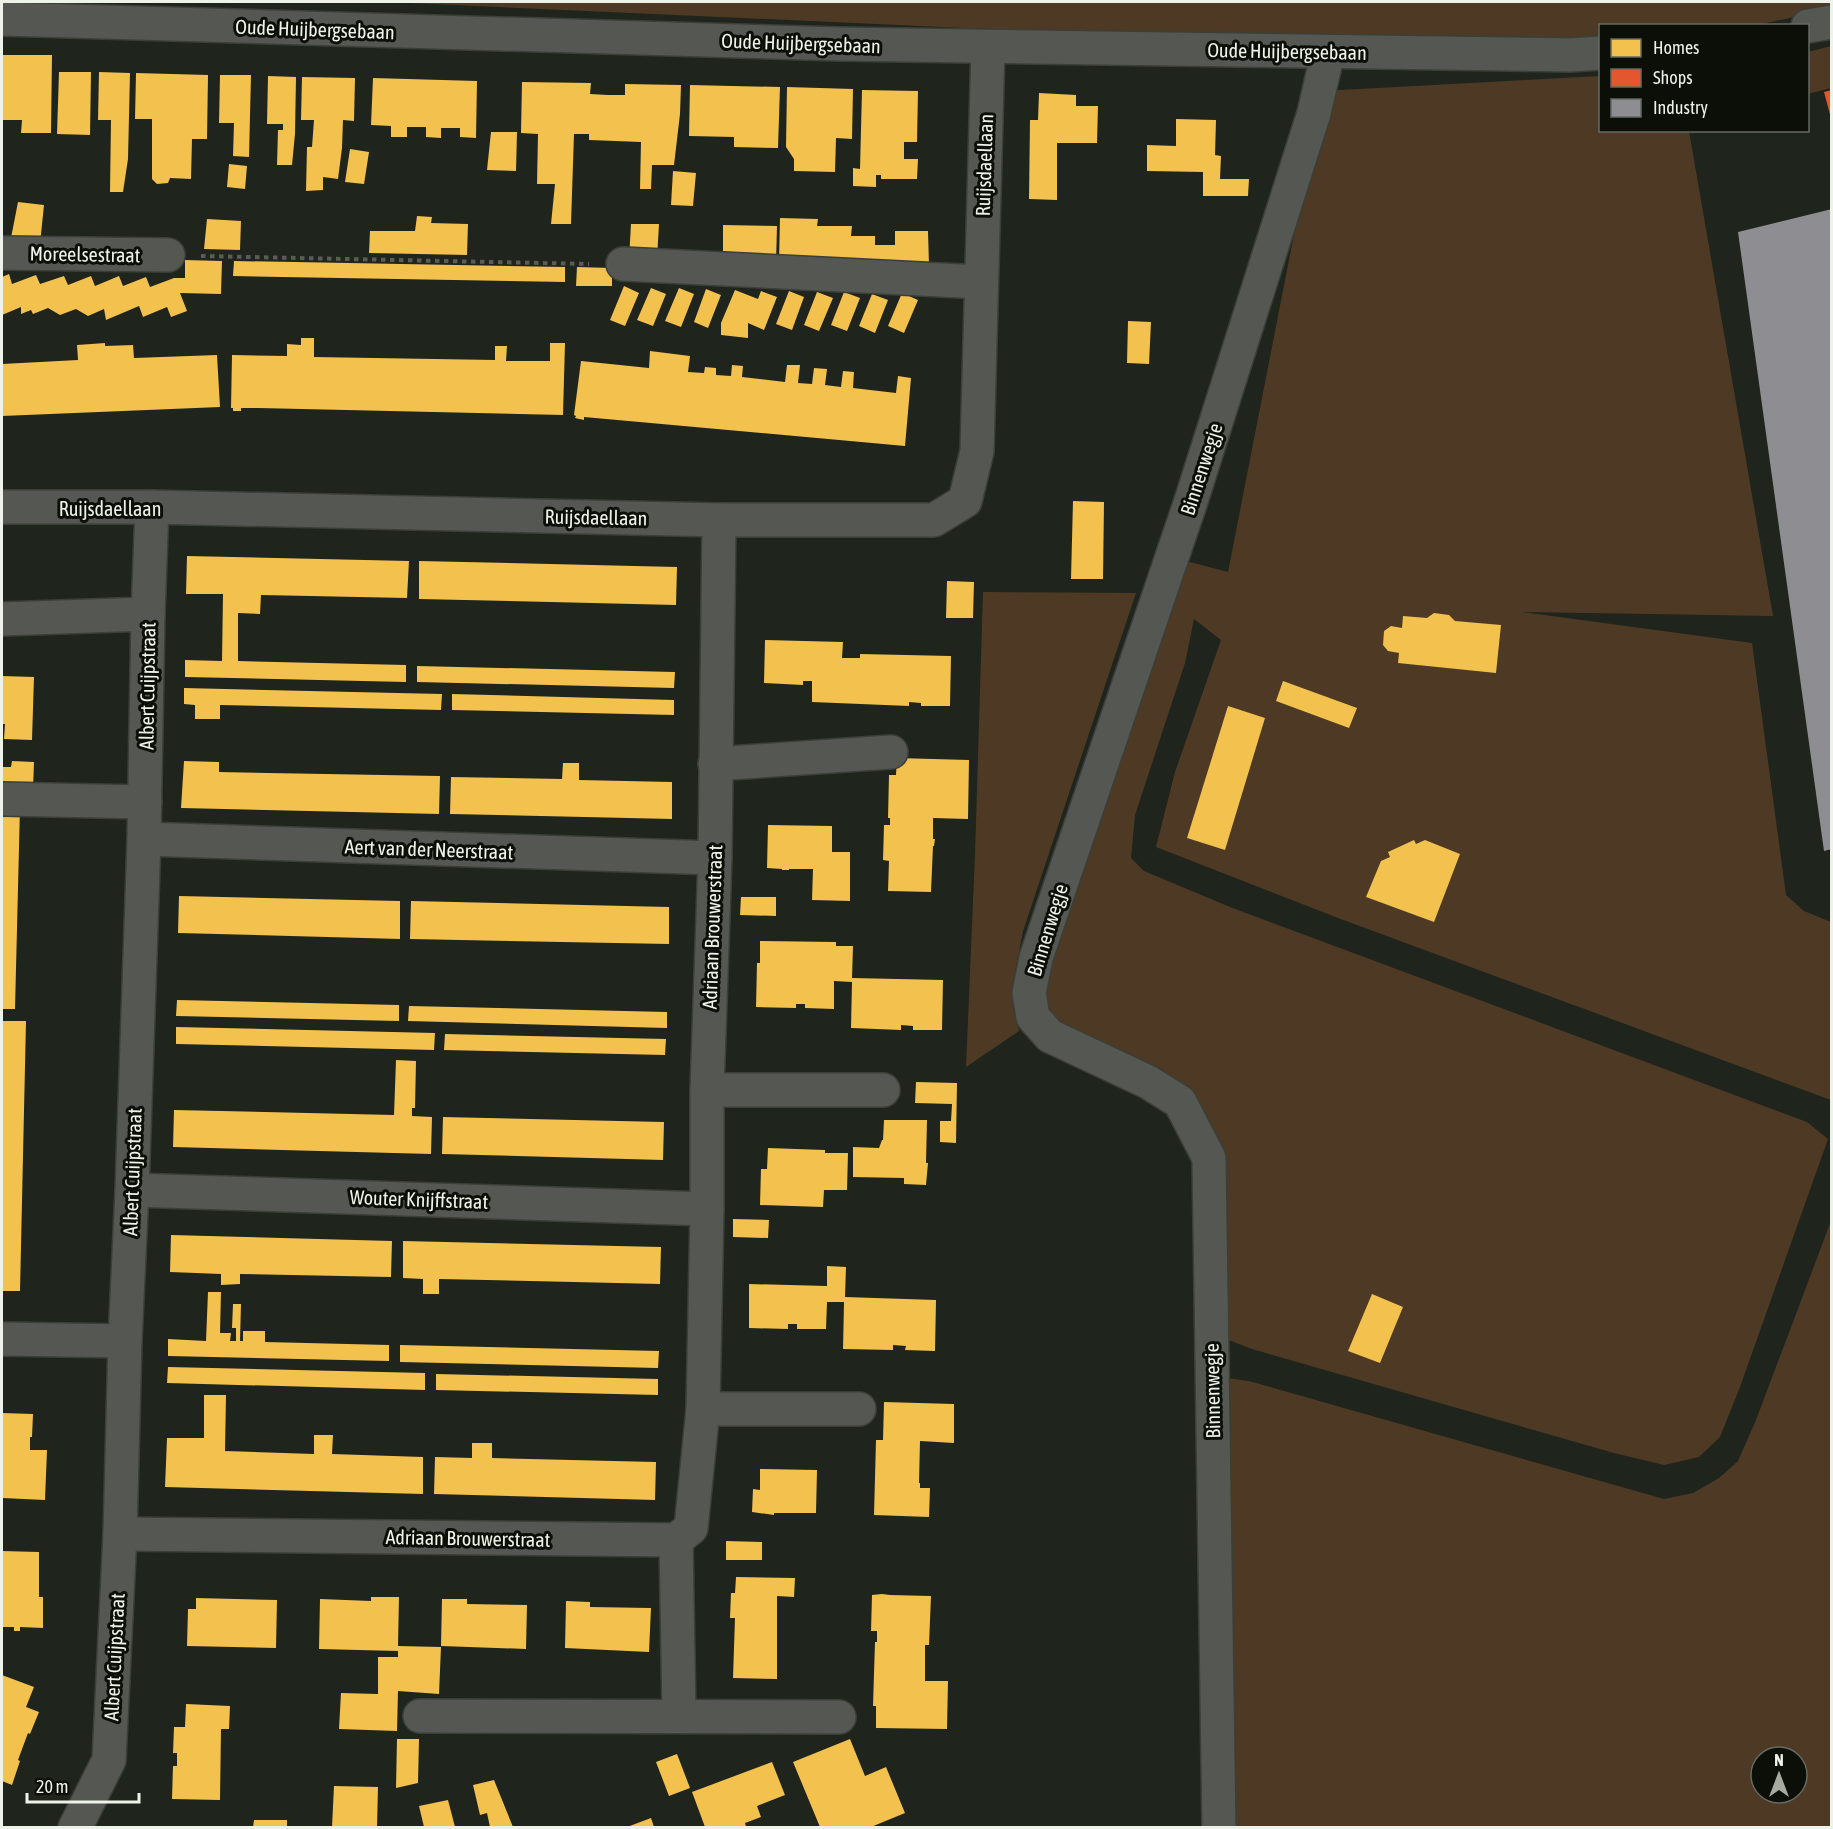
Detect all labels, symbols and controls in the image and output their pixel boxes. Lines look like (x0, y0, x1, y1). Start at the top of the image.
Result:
street label: Oude Huijbergsebaan (235, 15, 395, 43)
legend (1599, 24, 1809, 132)
street label: Oude Huijbergsebaan (721, 29, 881, 57)
text: Homes (1653, 37, 1699, 58)
street label: Oude Huijbergsebaan (1207, 38, 1367, 64)
text: Shops (1653, 67, 1693, 88)
text: Industry (1653, 97, 1708, 118)
street label: Ruijsdaellaan (971, 113, 997, 217)
street label: Moreelsestraat (29, 242, 141, 266)
street label: Binnenwegje (1175, 420, 1227, 518)
street label: Ruijsdaellaan (59, 497, 161, 520)
street label: Ruijsdaellaan (544, 505, 648, 529)
street label: Albert Cuijpstraat (134, 622, 160, 750)
street label: Aert van der Neerstraat (344, 835, 514, 863)
street label: Adriaan Brouwerstraat (698, 844, 726, 1010)
street label: Binnenwegje (1022, 881, 1072, 979)
street label: Albert Cuijpstraat (118, 1107, 146, 1236)
street label: Wouter Knijffstraat (349, 1185, 489, 1213)
street label: Binnenwegje (1200, 1343, 1224, 1439)
street label: Adriaan Brouwerstraat (385, 1525, 551, 1551)
street label: Albert Cuijpstraat (99, 1592, 129, 1721)
north arrow (1749, 1745, 1809, 1805)
text: N (1774, 1751, 1784, 1769)
scale bar (27, 1766, 140, 1804)
text: 20 m (36, 1776, 68, 1797)

